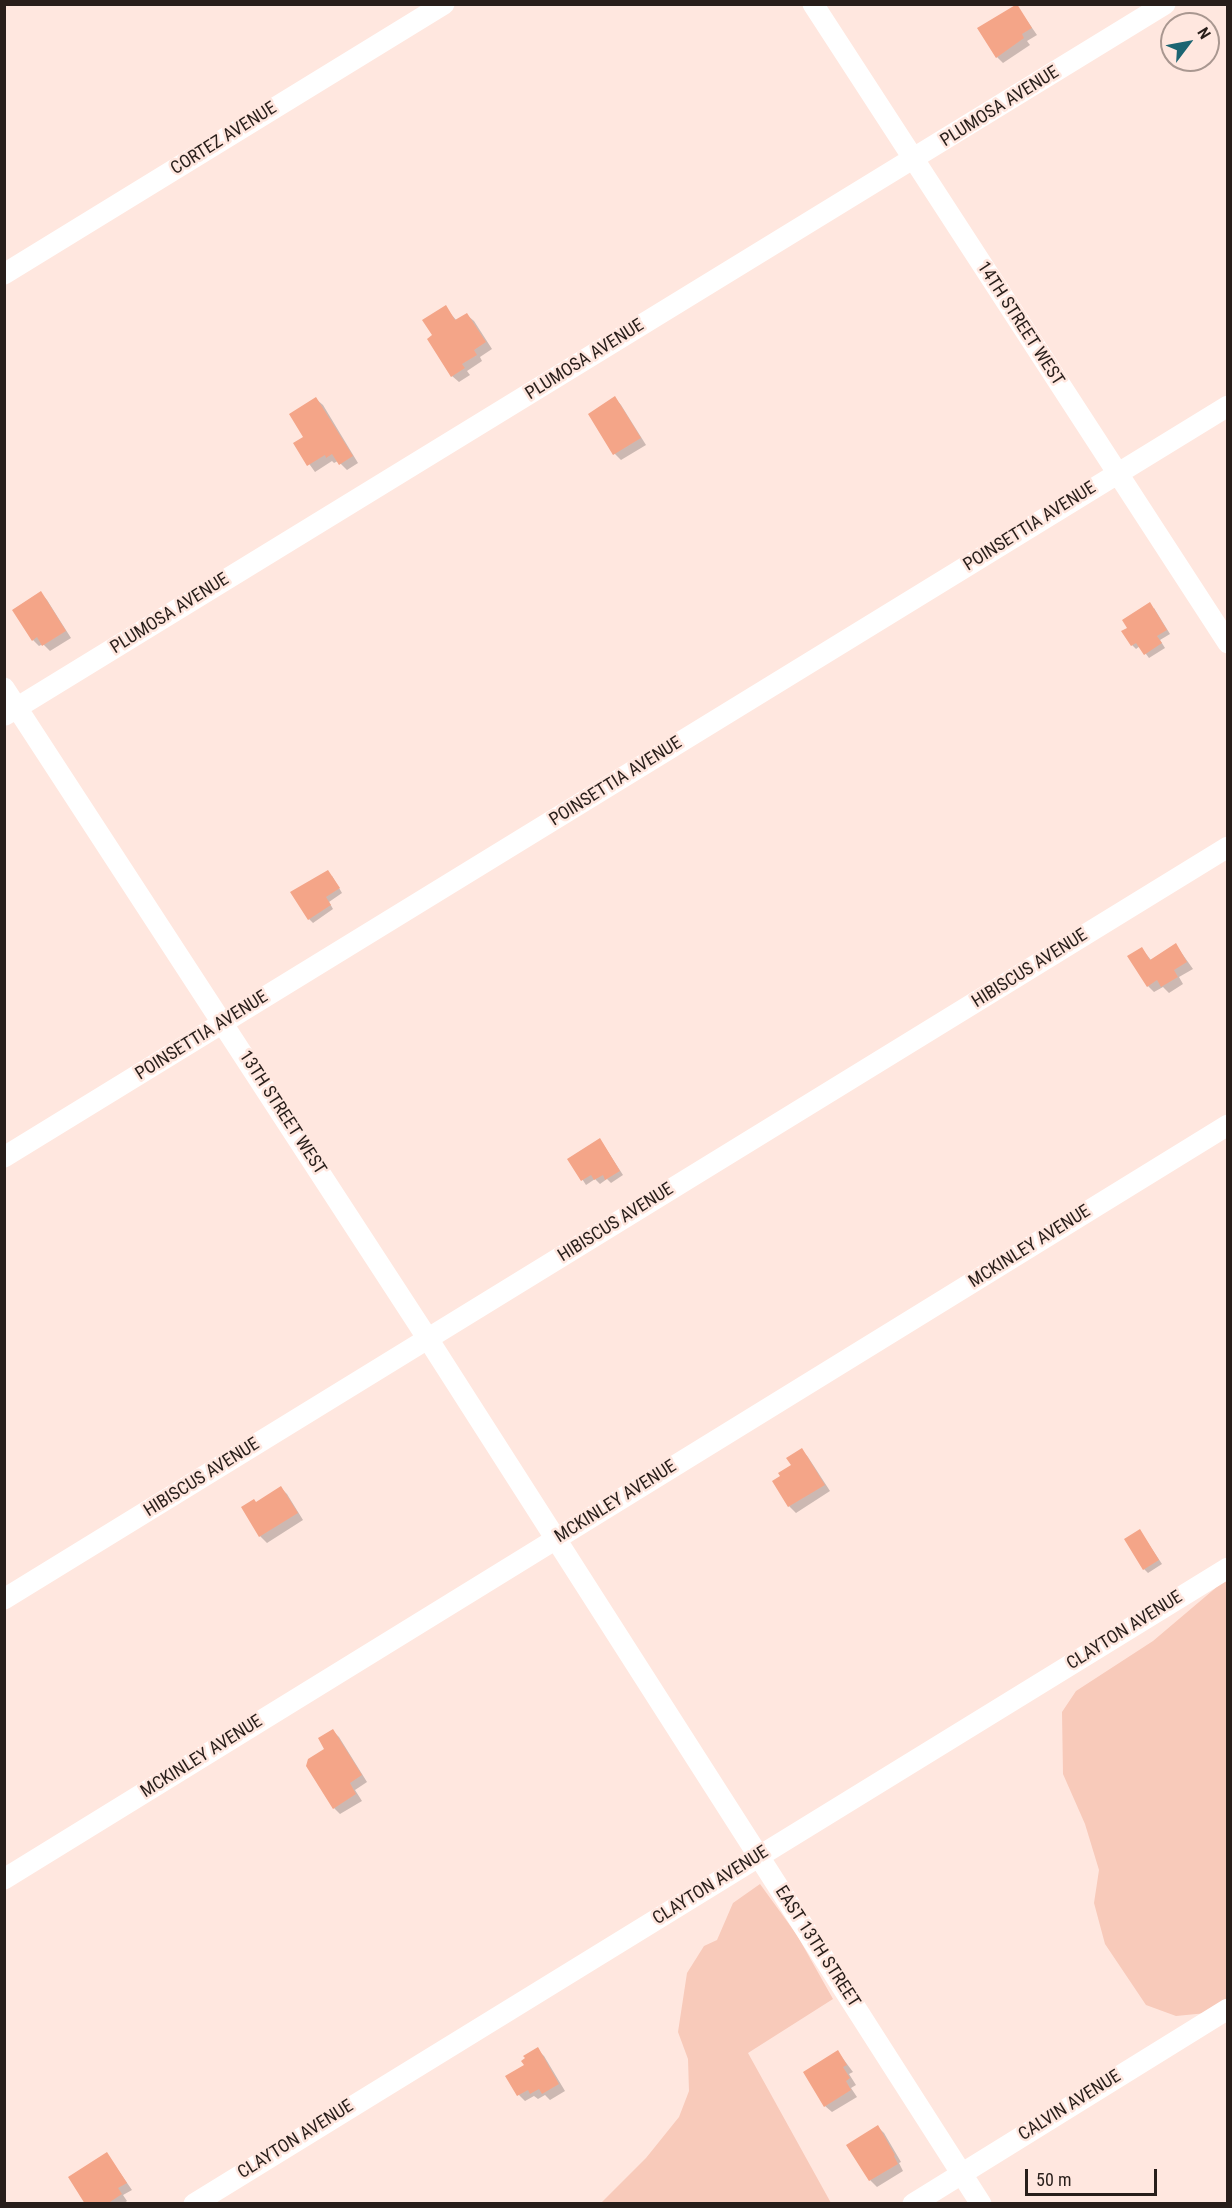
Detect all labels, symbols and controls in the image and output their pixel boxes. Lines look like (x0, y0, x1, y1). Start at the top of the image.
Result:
north arrow (1160, 12, 1220, 72)
text: N (1193, 24, 1215, 42)
street label: PLUMOSA AVENUE (937, 62, 1063, 152)
street label: CORTEZ AVENUE (167, 98, 281, 180)
street label: 14TH STREET WEST (972, 258, 1068, 390)
street label: PLUMOSA AVENUE (522, 315, 648, 405)
street label: POINSETTIA AVENUE (960, 478, 1100, 576)
street label: PLUMOSA AVENUE (107, 569, 233, 659)
street label: POINSETTIA AVENUE (546, 733, 686, 831)
street label: HIBISCUS AVENUE (968, 925, 1092, 1013)
street label: POINSETTIA AVENUE (132, 987, 272, 1085)
street label: 13TH STREET WEST (234, 1047, 330, 1179)
street label: HIBISCUS AVENUE (554, 1179, 678, 1267)
street label: MCKINLEY AVENUE (965, 1201, 1095, 1293)
street label: HIBISCUS AVENUE (140, 1434, 264, 1522)
street label: MCKINLEY AVENUE (551, 1456, 681, 1548)
street label: CLAYTON AVENUE (1063, 1587, 1187, 1675)
street label: MCKINLEY AVENUE (137, 1711, 267, 1803)
street label: CLAYTON AVENUE (649, 1842, 773, 1930)
street label: EAST 13TH STREET (770, 1882, 864, 2012)
street label: CALVIN AVENUE (1015, 2066, 1125, 2146)
street label: CLAYTON AVENUE (234, 2096, 358, 2184)
scale bar (1028, 2157, 1160, 2195)
text: 50 m (1036, 2169, 1071, 2190)

